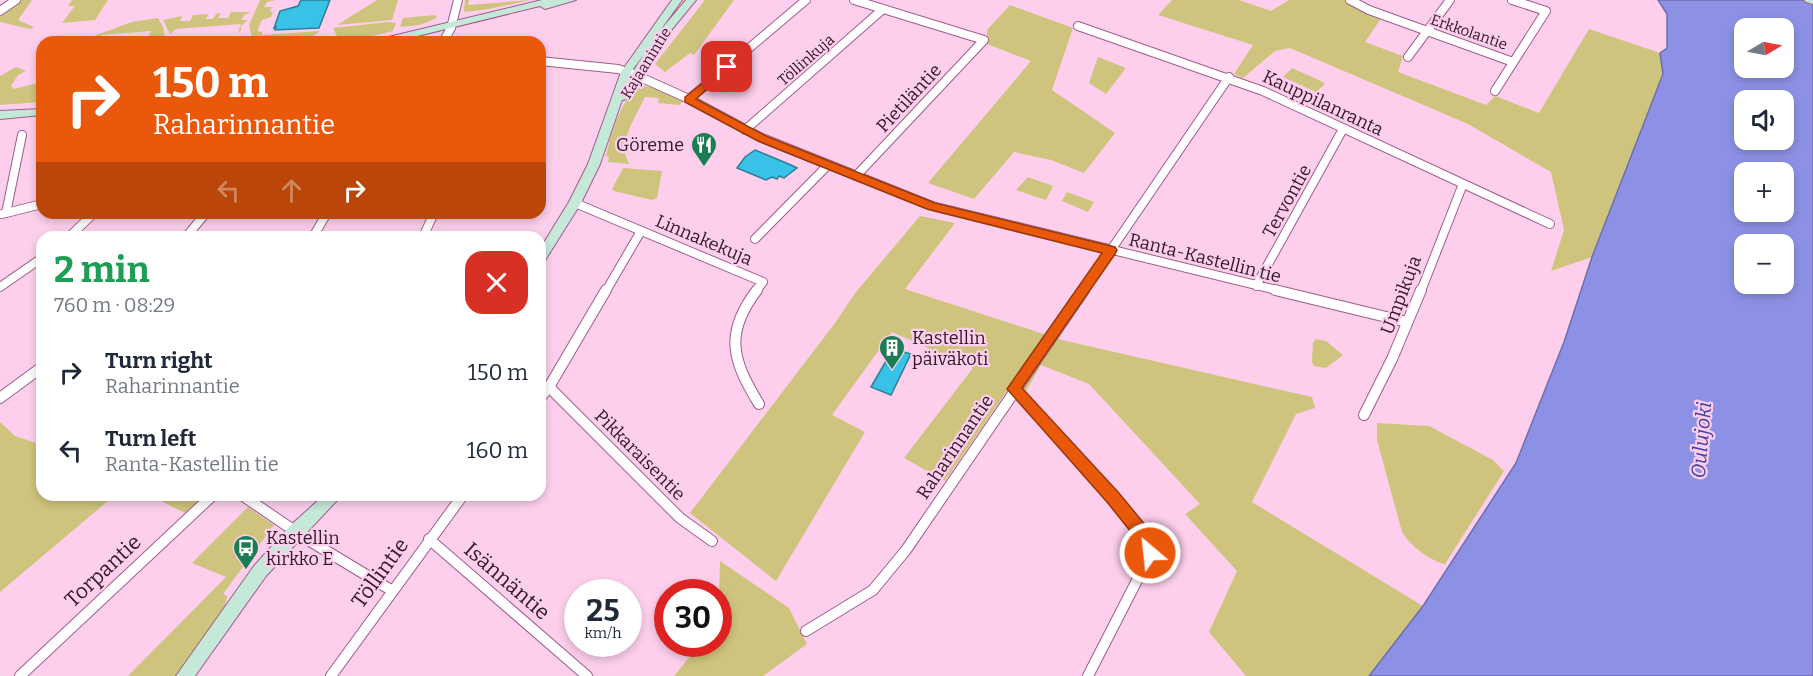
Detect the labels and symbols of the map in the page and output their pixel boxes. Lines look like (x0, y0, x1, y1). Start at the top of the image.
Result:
street label: Erkkolantie (1428, 10, 1510, 54)
north arrow (1734, 18, 1794, 78)
street label: Kajaanintie (617, 24, 675, 102)
street label: Töllinkuja (774, 31, 838, 89)
pin (701, 41, 752, 92)
street label: Pietiläntie (872, 59, 946, 137)
street label: Kauppilanranta (1259, 65, 1387, 141)
restaurant icon: Göreme (689, 130, 719, 168)
place label: Göreme (616, 134, 684, 156)
street label: Tervontie (1258, 161, 1316, 241)
street label: Linnakekuja (652, 210, 756, 270)
street label: Ranta-Kastellin tie (1127, 228, 1283, 288)
street label: Umpikuja (1376, 252, 1426, 338)
place label: Kastellin päiväkoti (912, 327, 988, 370)
building icon: Kastellin päiväkoti (877, 333, 907, 371)
street label: Raharinnantie (912, 391, 998, 503)
water label: Oulujoki (1686, 401, 1717, 479)
street label: Pikkaraisentie (590, 405, 690, 505)
position arrow (1118, 521, 1182, 585)
place label: Kastellin kirkko E (266, 527, 340, 570)
street label: Torpantie (59, 529, 147, 613)
bus stop icon: Kastellin kirkko E (231, 533, 261, 571)
street label: Töllintie (346, 533, 414, 613)
street label: Isännäntie (459, 537, 555, 625)
speed limit sign: 30 (654, 579, 732, 657)

